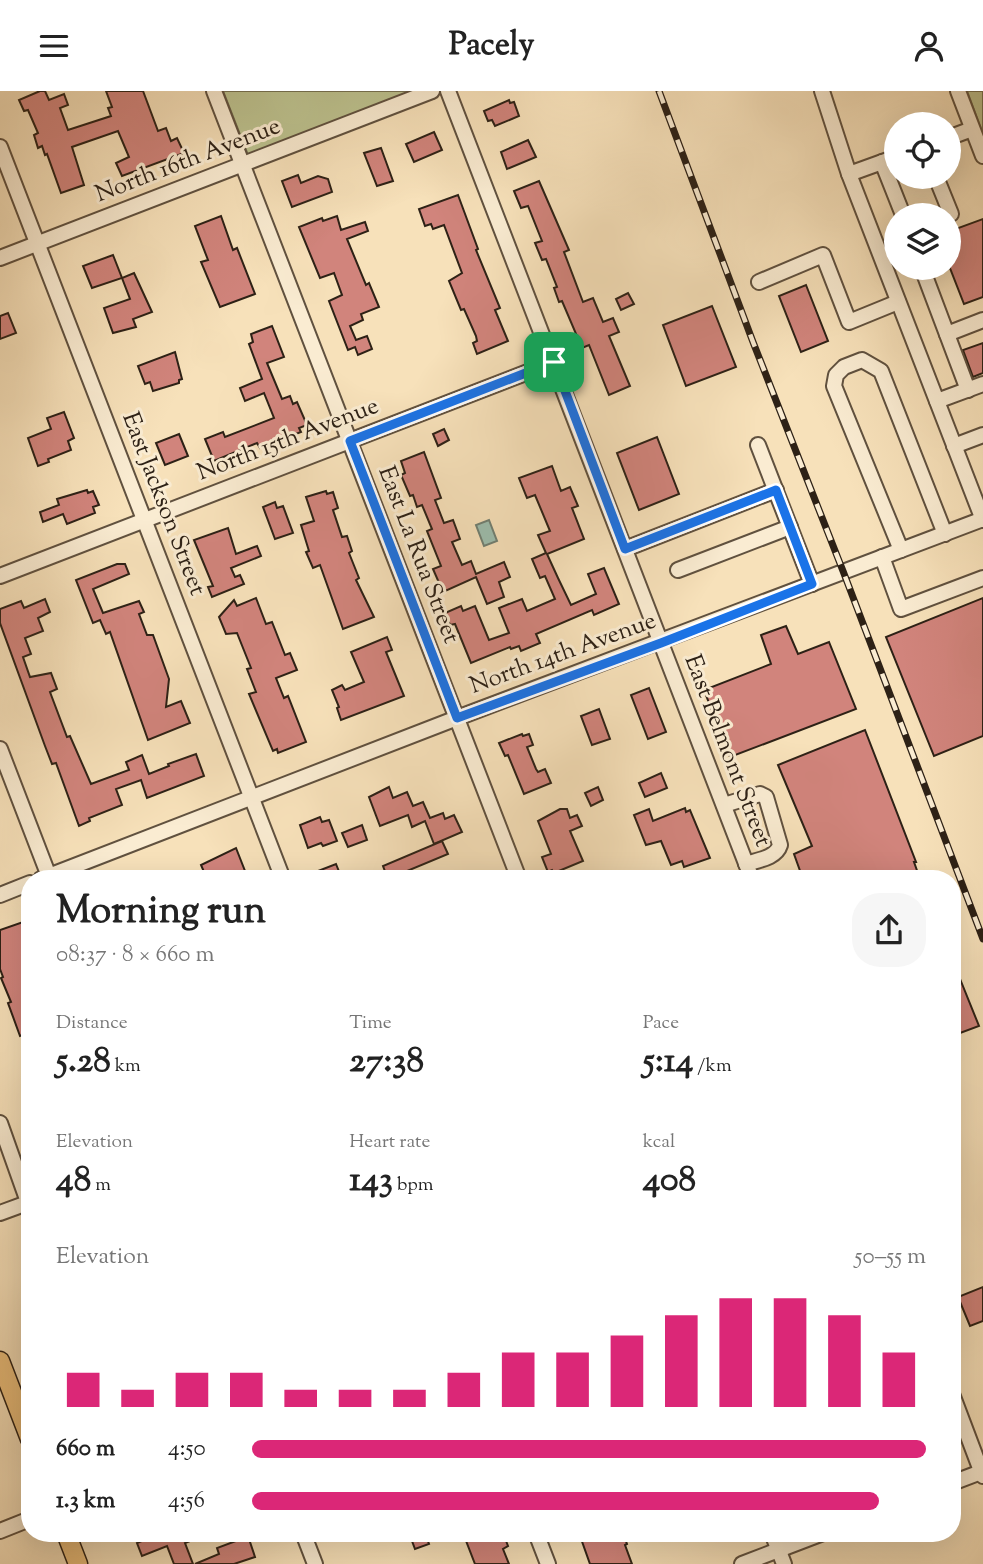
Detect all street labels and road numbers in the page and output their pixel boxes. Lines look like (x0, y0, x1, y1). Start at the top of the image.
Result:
street label: North 16th Avenue (90, 110, 286, 212)
street label: North 15th Avenue (192, 390, 384, 490)
street label: East Jackson Street (112, 408, 214, 600)
street label: East La Rua Street (369, 461, 467, 649)
street label: North 14th Avenue (465, 605, 661, 703)
street label: East Belmont Street (675, 650, 779, 852)

